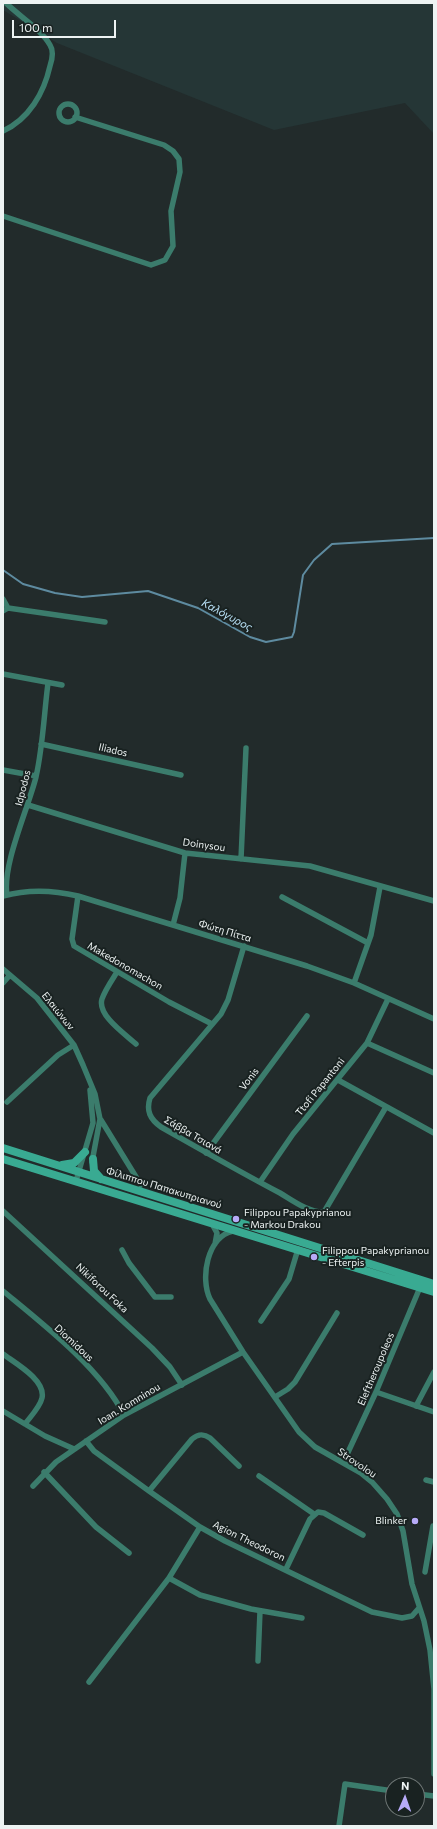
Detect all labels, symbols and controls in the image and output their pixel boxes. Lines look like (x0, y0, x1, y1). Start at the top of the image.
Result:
scale bar (14, 12, 118, 38)
text: 100 m (19, 20, 53, 34)
water label: Καλόγυρος (199, 596, 255, 634)
street label: Iliados (97, 741, 129, 759)
street label: Idpodos (13, 769, 33, 807)
street label: Doinysou (182, 836, 226, 854)
street label: Φώτη Πίττα (197, 917, 253, 945)
street label: Makedonomachon (85, 940, 165, 992)
street label: Ελαιώνων (39, 990, 77, 1032)
street label: Ttofi Papantoni (293, 1056, 347, 1118)
street label: Vonis (237, 1065, 261, 1093)
street label: Σάββα Τσιανά (162, 1114, 224, 1156)
street label: Φίλιππου Παπακυπριανού (105, 1165, 223, 1211)
place label: Filippou Papakyprianou - Markou Drakou (244, 1207, 351, 1230)
marker: Filippou Papakyprianou - Markou Drakou (231, 1214, 241, 1224)
place label: Filippou Papakyprianou - Efterpis (322, 1245, 429, 1268)
marker: Filippou Papakyprianou - Efterpis (309, 1252, 319, 1262)
street label: Nikiforou Foka (73, 1261, 131, 1315)
street label: Diomidous (52, 1322, 96, 1364)
street label: Eleftheroupoleos (355, 1331, 397, 1407)
street label: Ioan. Komninou (96, 1381, 162, 1427)
street label: Strovolou (335, 1446, 379, 1480)
place label: Blinker (375, 1515, 407, 1527)
marker: Blinker (410, 1516, 420, 1526)
street label: Agion Theodoron (211, 1518, 287, 1564)
north arrow (385, 1777, 425, 1817)
text: N (401, 1779, 410, 1792)

